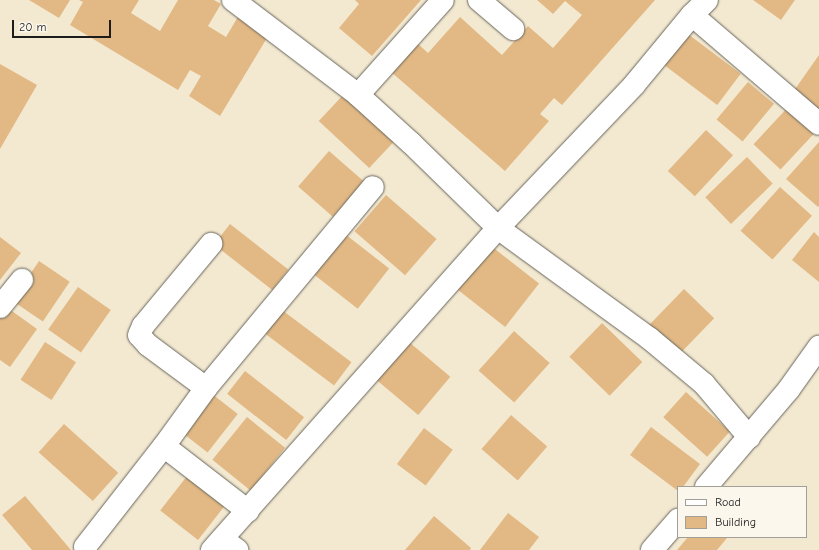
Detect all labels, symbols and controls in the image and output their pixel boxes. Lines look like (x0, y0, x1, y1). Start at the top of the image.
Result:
scale bar (14, 12, 113, 38)
text: 20 m (19, 20, 47, 34)
legend (677, 486, 807, 538)
text: Road (715, 495, 741, 509)
text: Building (715, 515, 756, 529)

